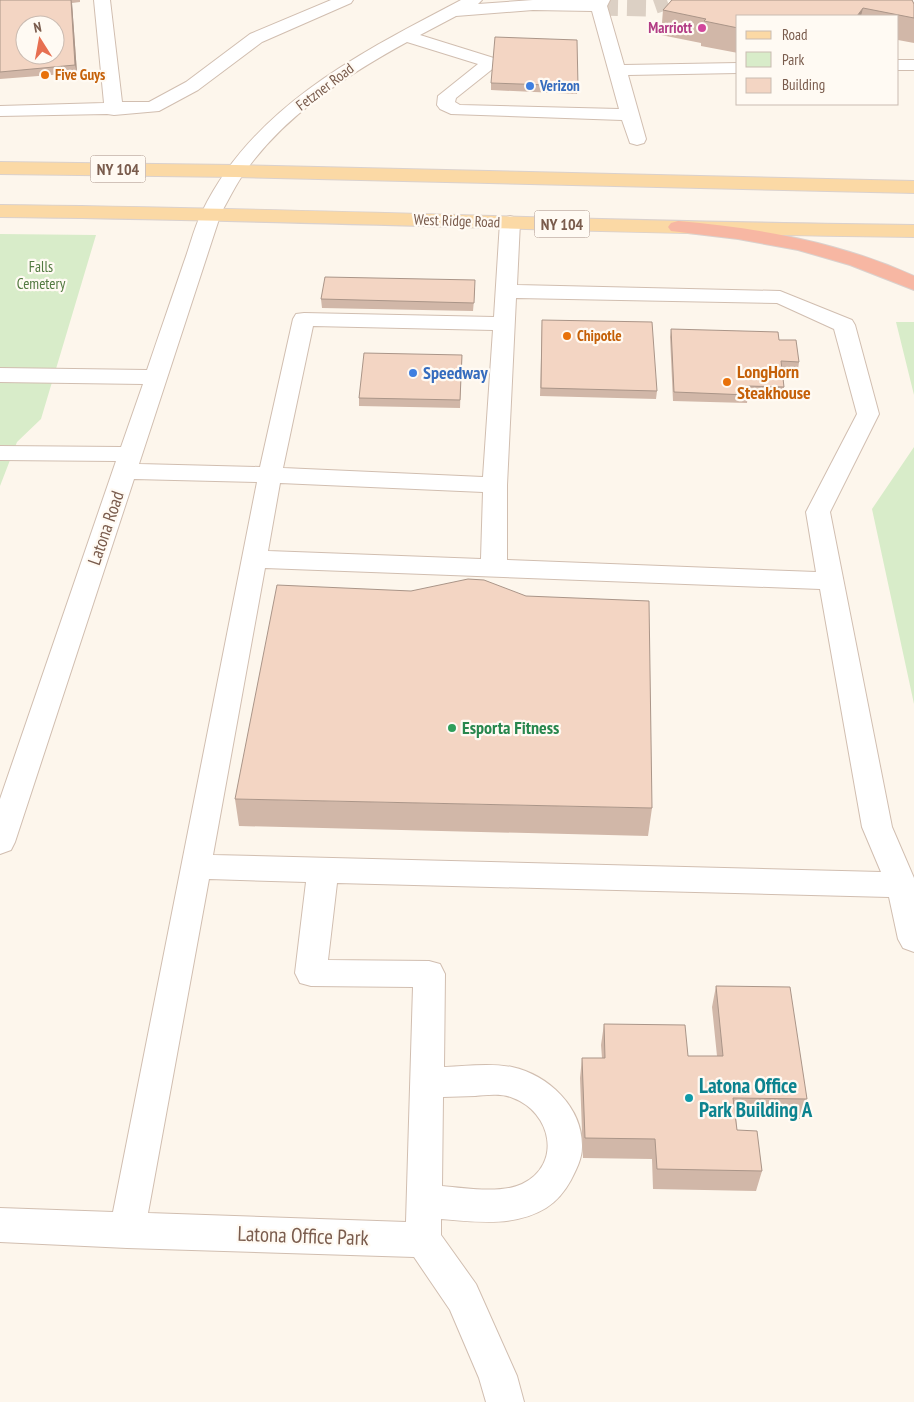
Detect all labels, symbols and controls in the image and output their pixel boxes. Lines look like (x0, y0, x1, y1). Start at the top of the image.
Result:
north arrow (15, 15, 65, 65)
legend (736, 15, 899, 105)
text: N (32, 18, 43, 37)
place label: Marriott (648, 18, 693, 37)
marker: Marriott (696, 22, 708, 34)
text: Road (782, 25, 808, 44)
text: Park (782, 50, 804, 69)
street label: Fetzner Road (292, 59, 357, 115)
place label: Five Guys (55, 65, 105, 84)
marker: Five Guys (39, 69, 51, 81)
text: Building (782, 75, 825, 94)
place label: Verizon (539, 76, 580, 95)
marker: Verizon (524, 80, 536, 92)
road number: NY 104 (90, 156, 146, 182)
street label: West Ridge Road (413, 209, 501, 232)
road number: NY 104 (534, 210, 590, 238)
park label: Falls Cemetery (17, 257, 66, 293)
place label: Chipotle (577, 326, 622, 345)
marker: Chipotle (561, 330, 573, 342)
place label: LongHorn Steakhouse (737, 360, 811, 404)
place label: Speedway (423, 361, 489, 384)
marker: Speedway (407, 367, 419, 379)
marker: LongHorn Steakhouse (721, 376, 733, 388)
street label: Latona Road (82, 488, 129, 568)
place label: Esporta Fitness (462, 716, 559, 739)
marker: Esporta Fitness (446, 722, 458, 734)
place label: Latona Office Park Building A (699, 1072, 813, 1123)
marker: Latona Office Park Building A (683, 1092, 695, 1104)
street label: Latona Office Park (237, 1220, 369, 1251)

